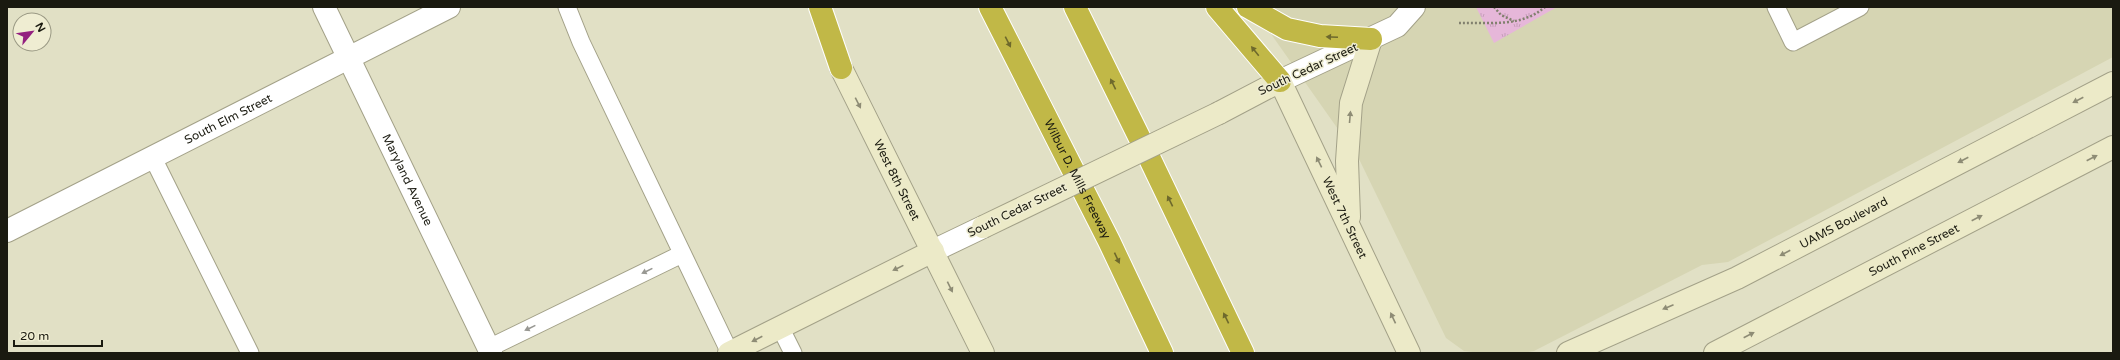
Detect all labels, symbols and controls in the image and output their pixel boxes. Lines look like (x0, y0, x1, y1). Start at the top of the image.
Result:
north arrow (12, 12, 52, 52)
text: N (32, 20, 48, 34)
one-way arrow (1325, 34, 1338, 40)
one-way arrow (1005, 36, 1011, 48)
street label: South Cedar Street (1256, 40, 1360, 98)
one-way arrow (1251, 46, 1260, 56)
one-way arrow (1110, 78, 1116, 90)
street label: South Elm Street (182, 91, 275, 147)
one-way arrow (855, 97, 861, 109)
one-way arrow (2073, 97, 2084, 104)
one-way arrow (1347, 111, 1354, 124)
street label: Wilbur D. Mills Freeway (1041, 117, 1114, 242)
street label: Maryland Avenue (379, 132, 436, 228)
street label: West 8th Street (871, 137, 923, 223)
one-way arrow (2087, 155, 2098, 161)
one-way arrow (1316, 157, 1322, 168)
one-way arrow (1957, 157, 1969, 163)
street label: West 7th Street (1319, 174, 1370, 261)
street label: South Cedar Street (965, 180, 1069, 240)
street label: UAMS Boulevard (1797, 194, 1890, 251)
one-way arrow (1167, 195, 1173, 206)
one-way arrow (1971, 214, 1983, 221)
street label: South Pine Street (1866, 221, 1962, 279)
one-way arrow (1780, 249, 1791, 256)
one-way arrow (1115, 252, 1121, 264)
one-way arrow (893, 265, 904, 272)
one-way arrow (641, 268, 652, 274)
one-way arrow (947, 281, 953, 292)
one-way arrow (1661, 305, 1673, 311)
one-way arrow (1223, 312, 1229, 324)
one-way arrow (1390, 312, 1396, 323)
scale bar (14, 322, 102, 348)
one-way arrow (524, 325, 535, 331)
text: 20 m (20, 329, 49, 343)
one-way arrow (1744, 332, 1755, 338)
one-way arrow (751, 336, 763, 342)

